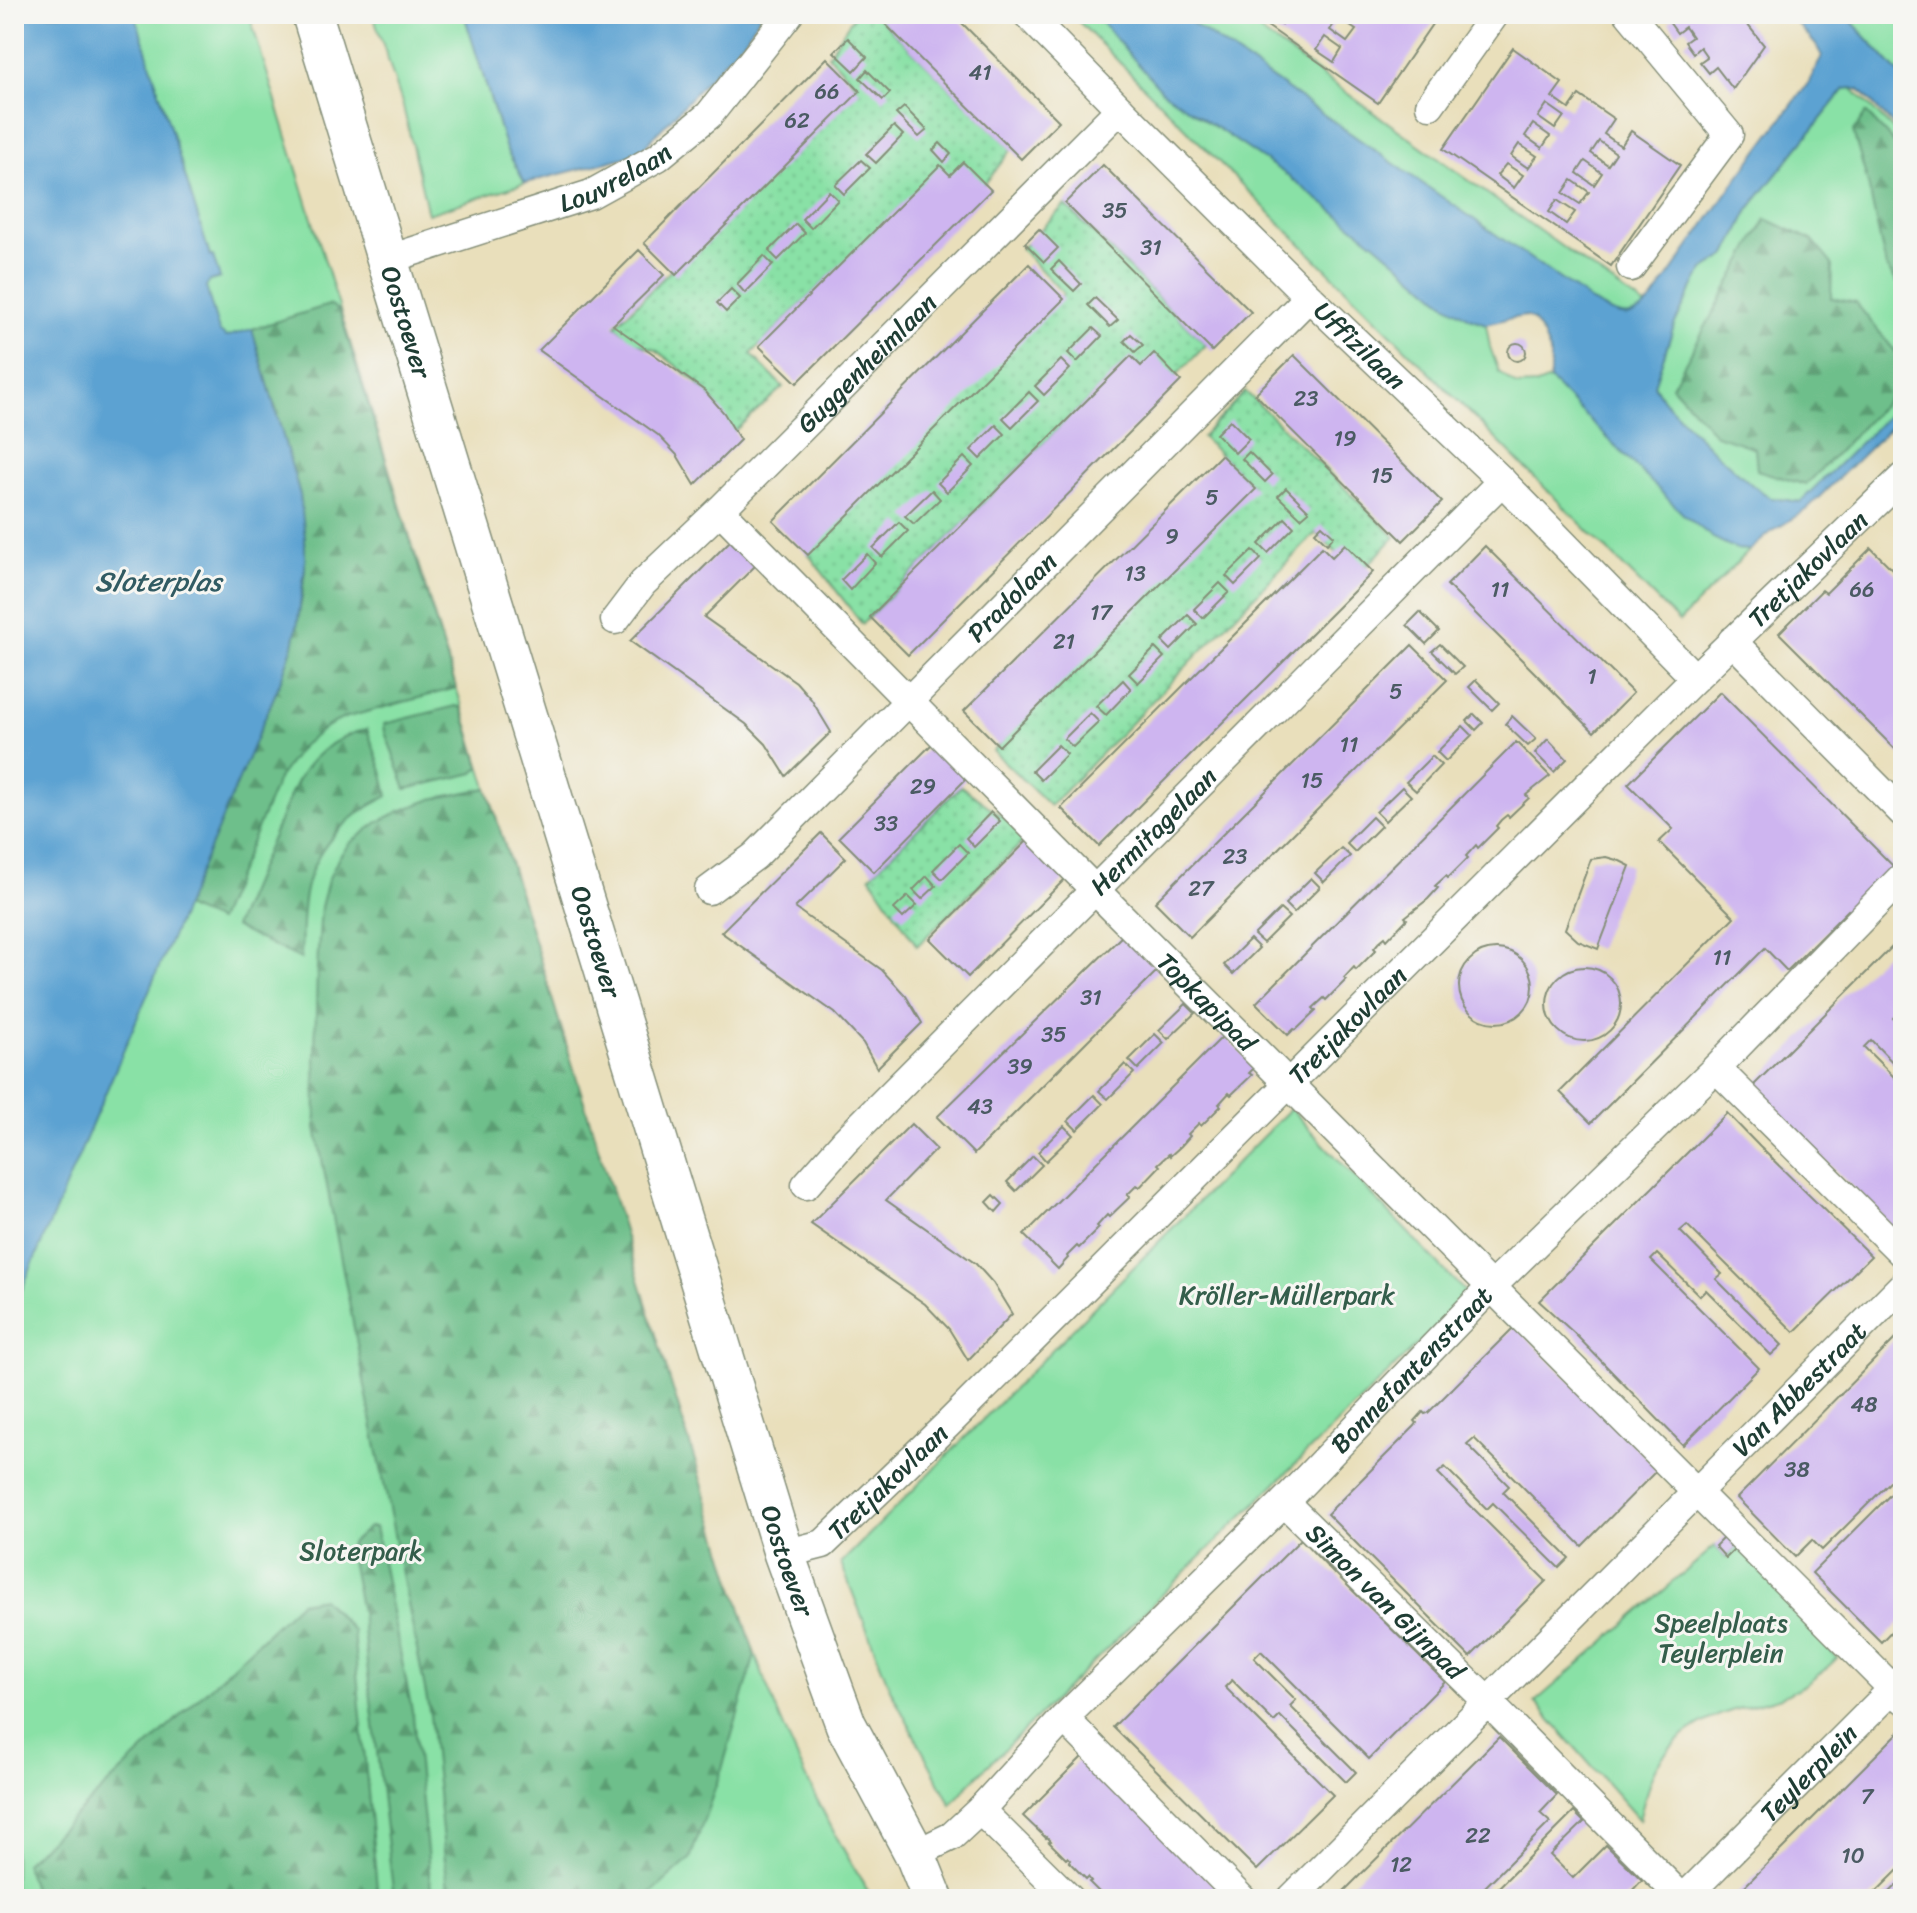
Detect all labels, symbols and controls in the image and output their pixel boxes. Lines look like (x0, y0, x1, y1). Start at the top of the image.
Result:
house number: 41 (968, 53, 992, 92)
house number: 66 (815, 72, 840, 111)
house number: 62 (784, 101, 810, 140)
street label: Louvrelaan (553, 131, 683, 226)
house number: 35 (1102, 191, 1128, 230)
house number: 31 (1140, 228, 1162, 267)
street label: Oostoever (367, 260, 446, 385)
street label: Guggenheimlaan (785, 281, 948, 445)
street label: Uffizilaan (1303, 289, 1417, 402)
house number: 23 (1294, 379, 1318, 418)
house number: 19 (1334, 419, 1356, 458)
house number: 15 (1371, 456, 1393, 495)
house number: 5 (1205, 478, 1219, 517)
street label: Tretjakovlaan (1736, 499, 1879, 639)
house number: 9 (1165, 517, 1179, 556)
street label: Pradolaan (955, 540, 1068, 654)
house number: 13 (1124, 554, 1146, 593)
water label: Sloterplas (95, 557, 225, 606)
house number: 11 (1491, 570, 1509, 609)
house number: 66 (1850, 570, 1875, 609)
house number: 17 (1090, 593, 1113, 632)
house number: 21 (1053, 622, 1075, 661)
house number: 1 (1587, 657, 1597, 696)
house number: 5 (1389, 672, 1403, 711)
house number: 11 (1340, 725, 1358, 764)
street label: Hermitagelaan (1078, 756, 1229, 907)
house number: 15 (1301, 761, 1323, 800)
house number: 29 (910, 767, 936, 806)
house number: 33 (874, 804, 898, 843)
house number: 23 (1223, 837, 1247, 876)
house number: 27 (1188, 869, 1215, 908)
street label: Oostoever (557, 880, 636, 1005)
house number: 11 (1713, 938, 1731, 977)
street label: Topkapipad (1145, 941, 1270, 1065)
street label: Tretjakovlaan (1276, 954, 1418, 1096)
house number: 31 (1080, 978, 1102, 1017)
house number: 35 (1041, 1015, 1067, 1054)
house number: 39 (1007, 1047, 1033, 1086)
house number: 43 (967, 1087, 993, 1126)
park label: Kröller-Müllerpark (1179, 1272, 1395, 1318)
street label: Bonnefantenstraat (1319, 1275, 1504, 1465)
street label: Van Abbestraat (1720, 1310, 1878, 1468)
house number: 48 (1850, 1385, 1878, 1424)
street label: Tretjakovlaan (816, 1412, 959, 1552)
house number: 38 (1784, 1450, 1810, 1489)
street label: Oostoever (747, 1499, 828, 1624)
street label: Simon van Gijnpad (1294, 1512, 1478, 1693)
park label: Sloterpark (299, 1528, 423, 1574)
park label: Speelplaats Teylerplein (1654, 1600, 1788, 1676)
street label: Teylerplein (1748, 1713, 1869, 1834)
house number: 7 (1861, 1777, 1875, 1816)
house number: 22 (1465, 1816, 1491, 1855)
house number: 10 (1841, 1836, 1865, 1875)
house number: 12 (1390, 1845, 1412, 1884)

